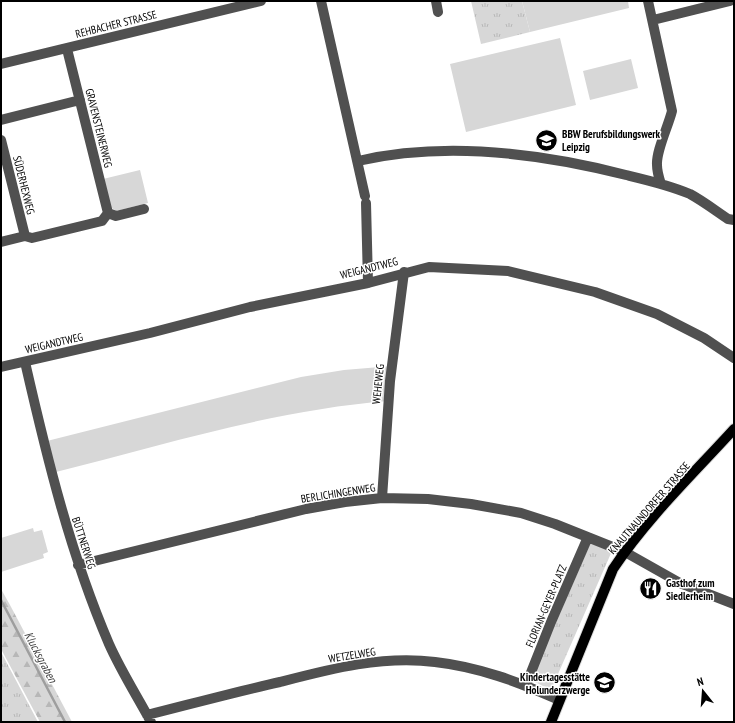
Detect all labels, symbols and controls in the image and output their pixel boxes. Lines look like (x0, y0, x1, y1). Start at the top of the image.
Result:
street label: REHBACHER STRASSE (74, 7, 158, 41)
street label: GRAVENSTEINERWEG (82, 87, 116, 169)
school or university icon: BBW Berufsbildungswerk Leipzig (534, 127, 560, 153)
place label: BBW Berufsbildungswerk Leipzig (562, 127, 661, 154)
street label: SÜDERHEXWEG (10, 154, 38, 216)
street label: WEIGANDTWEG (339, 254, 399, 282)
street label: WEIGANDTWEG (24, 330, 84, 356)
street label: WEHEWEG (369, 363, 387, 405)
street label: KNAUTNAUNDORFER STRASSE (605, 459, 693, 557)
street label: BERLICHINGENWEG (300, 480, 376, 506)
street label: BÜTTNERWEG (69, 515, 99, 571)
street label: FLORIAN-GEYER-PLATZ (522, 562, 570, 649)
restaurant icon: Gasthof zum Siedlerheim (638, 576, 664, 602)
place label: Gasthof zum Siedlerheim (666, 576, 714, 603)
water label: Klucksgraben (21, 629, 61, 686)
street label: WETZELWEG (327, 644, 377, 666)
place label: Kindertagesstätte Holunderzwerge (520, 670, 590, 697)
school or university icon: Kindertagesstätte Holunderzwerge (592, 670, 618, 696)
north arrow (683, 671, 723, 711)
text: N (695, 674, 705, 689)

